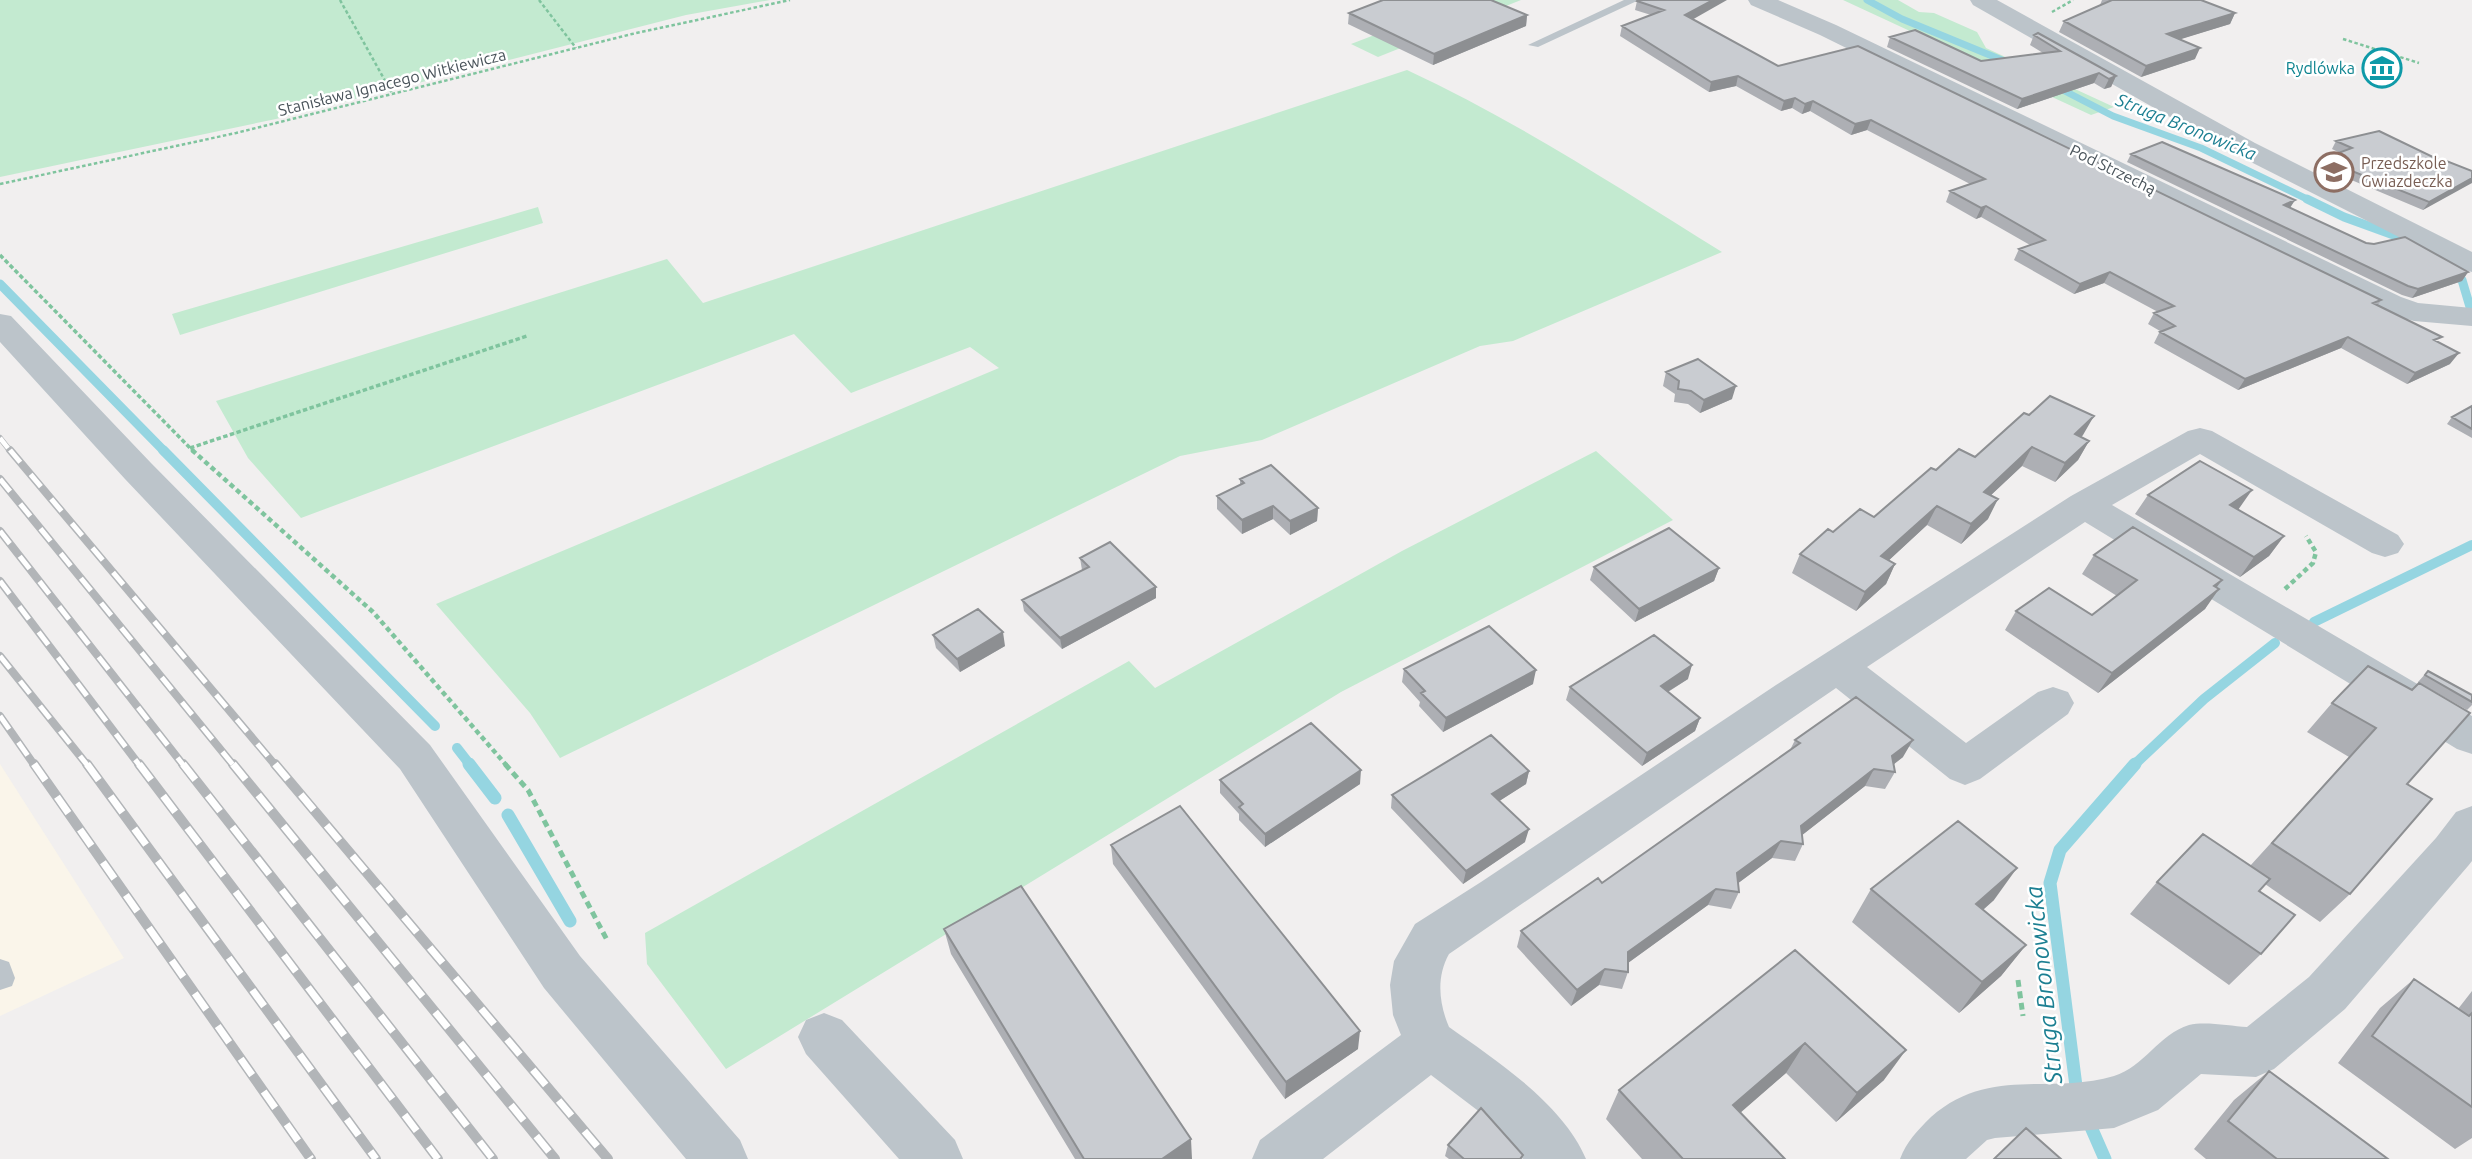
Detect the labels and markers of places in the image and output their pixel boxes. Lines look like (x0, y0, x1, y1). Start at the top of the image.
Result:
museum icon: Rydlówka (2361, 47, 2403, 89)
place label: Rydlówka (2286, 59, 2355, 77)
school or university icon: Przedszkole Gwiazdeczka (2313, 151, 2355, 193)
place label: Przedszkole Gwiazdeczka (2361, 154, 2453, 190)

